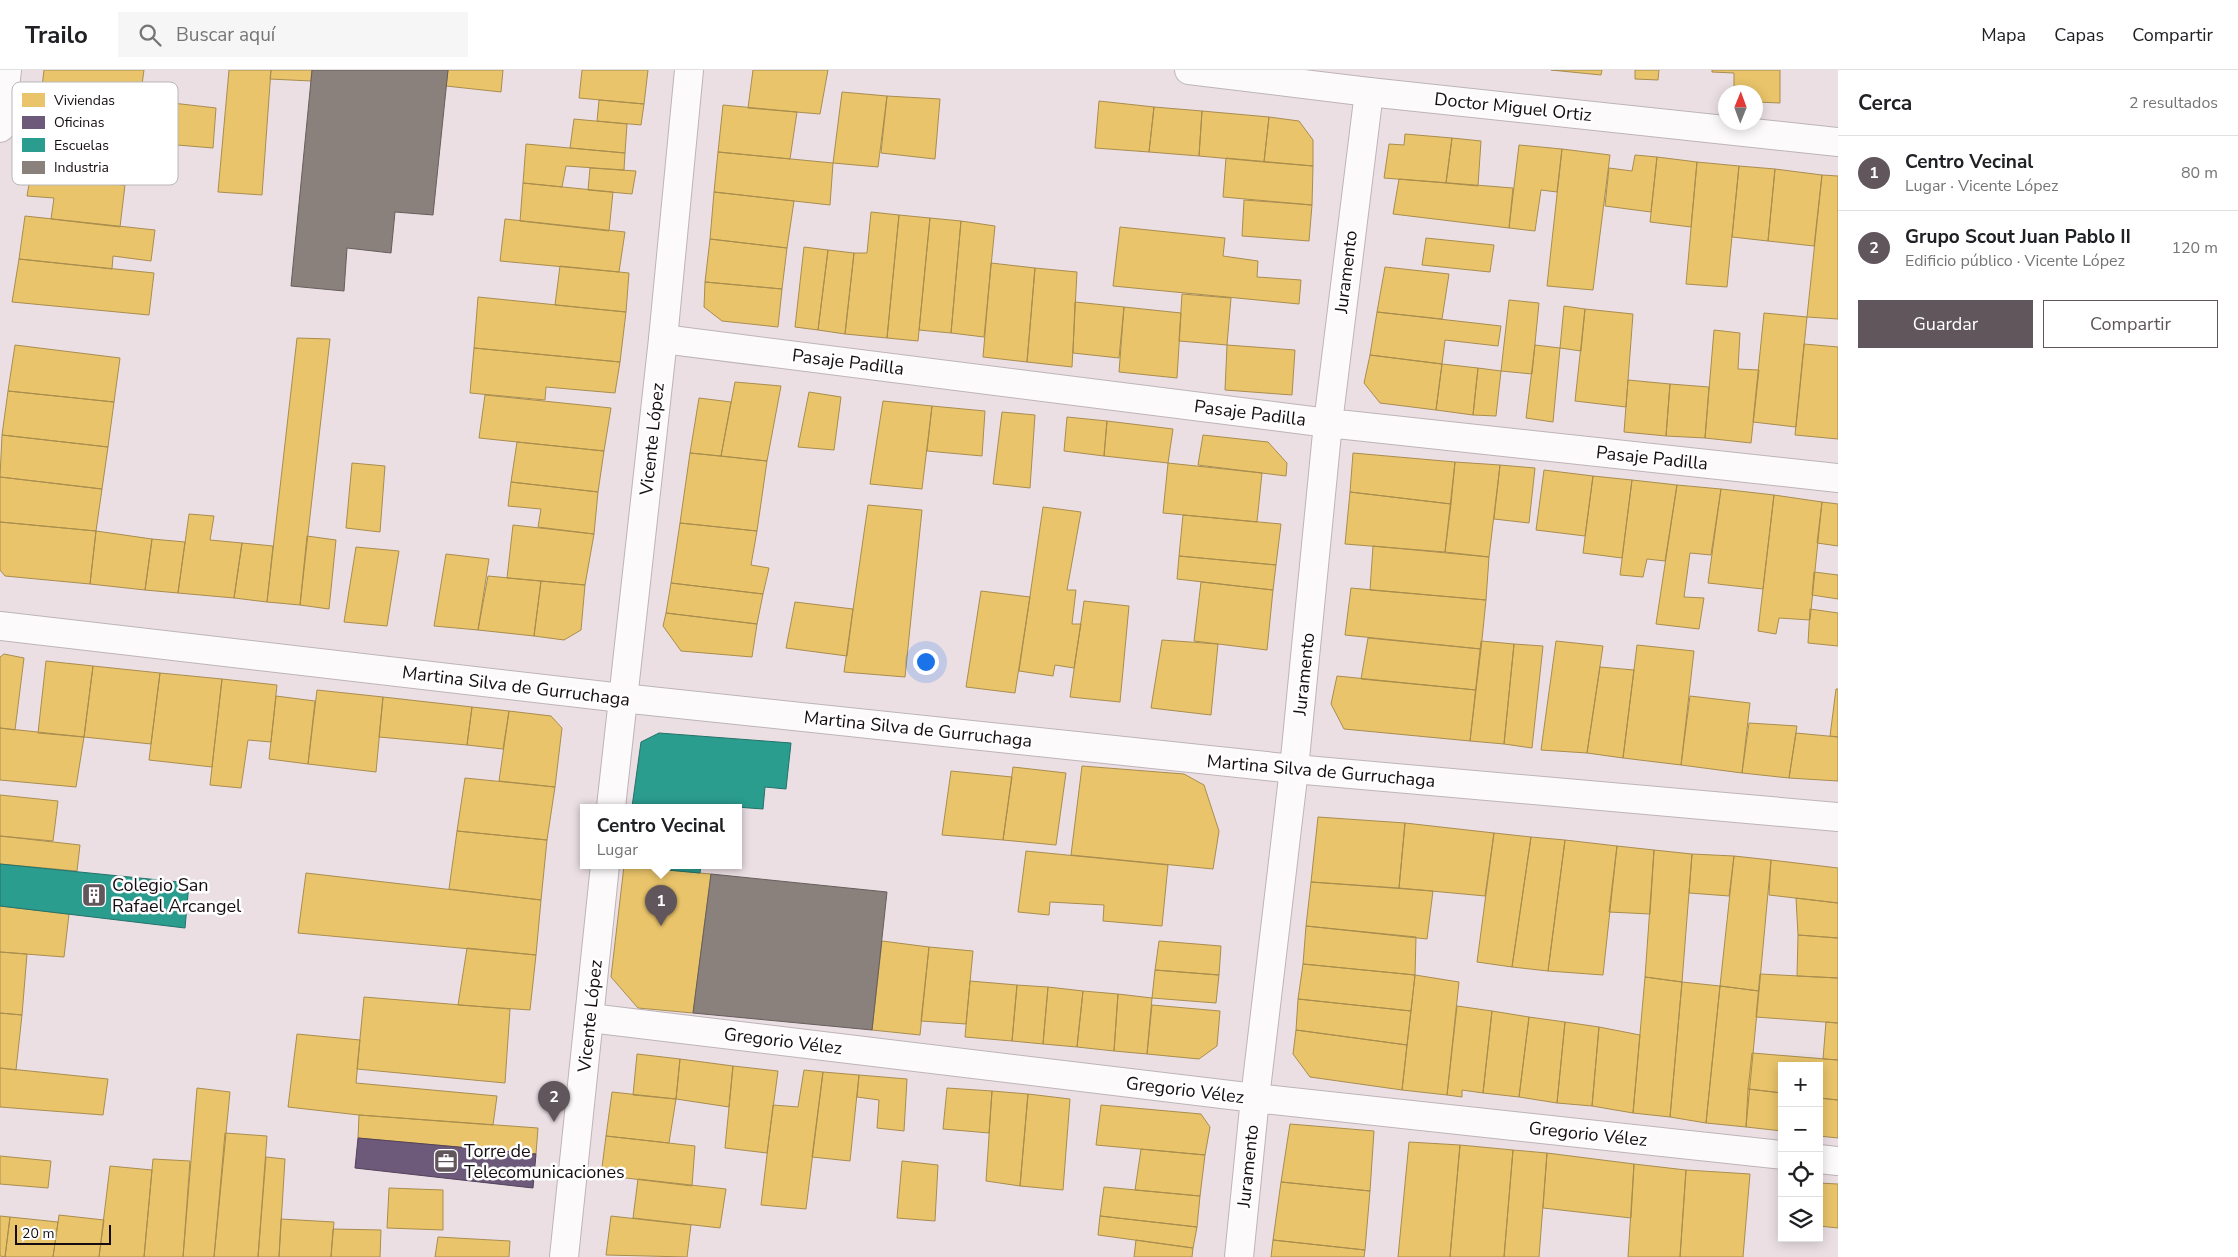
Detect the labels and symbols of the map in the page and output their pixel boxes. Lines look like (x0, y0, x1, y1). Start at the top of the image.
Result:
legend (12, 82, 178, 185)
north arrow (1718, 85, 1763, 130)
street label: Doctor Miguel Ortiz (1433, 87, 1593, 127)
text: Viviendas (53, 91, 115, 110)
text: Oficinas (54, 113, 105, 132)
text: Escuelas (54, 136, 109, 155)
text: Industria (54, 158, 109, 177)
street label: Juramento (1329, 229, 1363, 316)
street label: Pasaje Padilla (791, 343, 905, 381)
street label: Vicente López (634, 382, 670, 497)
street label: Pasaje Padilla (1193, 394, 1307, 432)
street label: Pasaje Padilla (1595, 440, 1709, 476)
street label: Juramento (1288, 631, 1320, 718)
your location (913, 649, 939, 675)
street label: Martina Silva de Gurruchaga (401, 660, 631, 712)
street label: Martina Silva de Gurruchaga (803, 705, 1033, 753)
street label: Martina Silva de Gurruchaga (1206, 749, 1436, 793)
place label: Colegio San Rafael Arcangel (112, 873, 242, 918)
building icon: Colegio San Rafael Arcangel (81, 882, 107, 908)
pin: 1 (645, 885, 677, 926)
street label: Vicente López (572, 959, 608, 1074)
street label: Gregorio Vélez (723, 1022, 843, 1060)
street label: Gregorio Vélez (1125, 1071, 1245, 1109)
pin: 2 (538, 1081, 570, 1122)
street label: Gregorio Vélez (1528, 1116, 1648, 1152)
street label: Juramento (1232, 1123, 1264, 1210)
place label: Torre de Telecomunicaciones (464, 1139, 625, 1184)
office icon: Torre de Telecomunicaciones (433, 1148, 459, 1174)
scale bar (15, 1222, 111, 1245)

